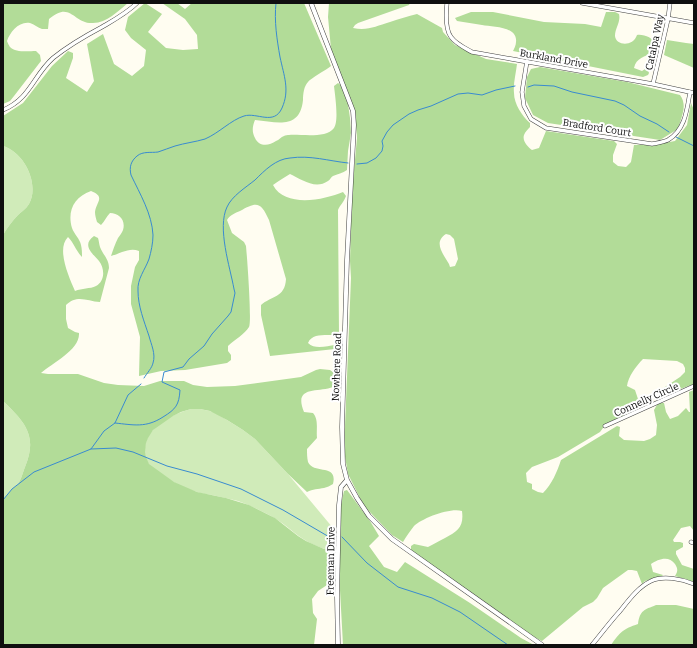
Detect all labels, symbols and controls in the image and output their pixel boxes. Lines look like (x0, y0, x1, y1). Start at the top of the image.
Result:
street label: Catalpa Way (643, 12, 667, 71)
street label: Burkland Drive (519, 47, 589, 71)
street label: Bradford Court (562, 117, 632, 139)
street label: Nowhere Road (330, 333, 344, 401)
street label: Connelly Circle (612, 380, 681, 420)
street label: Freeman Drive (324, 527, 338, 595)

